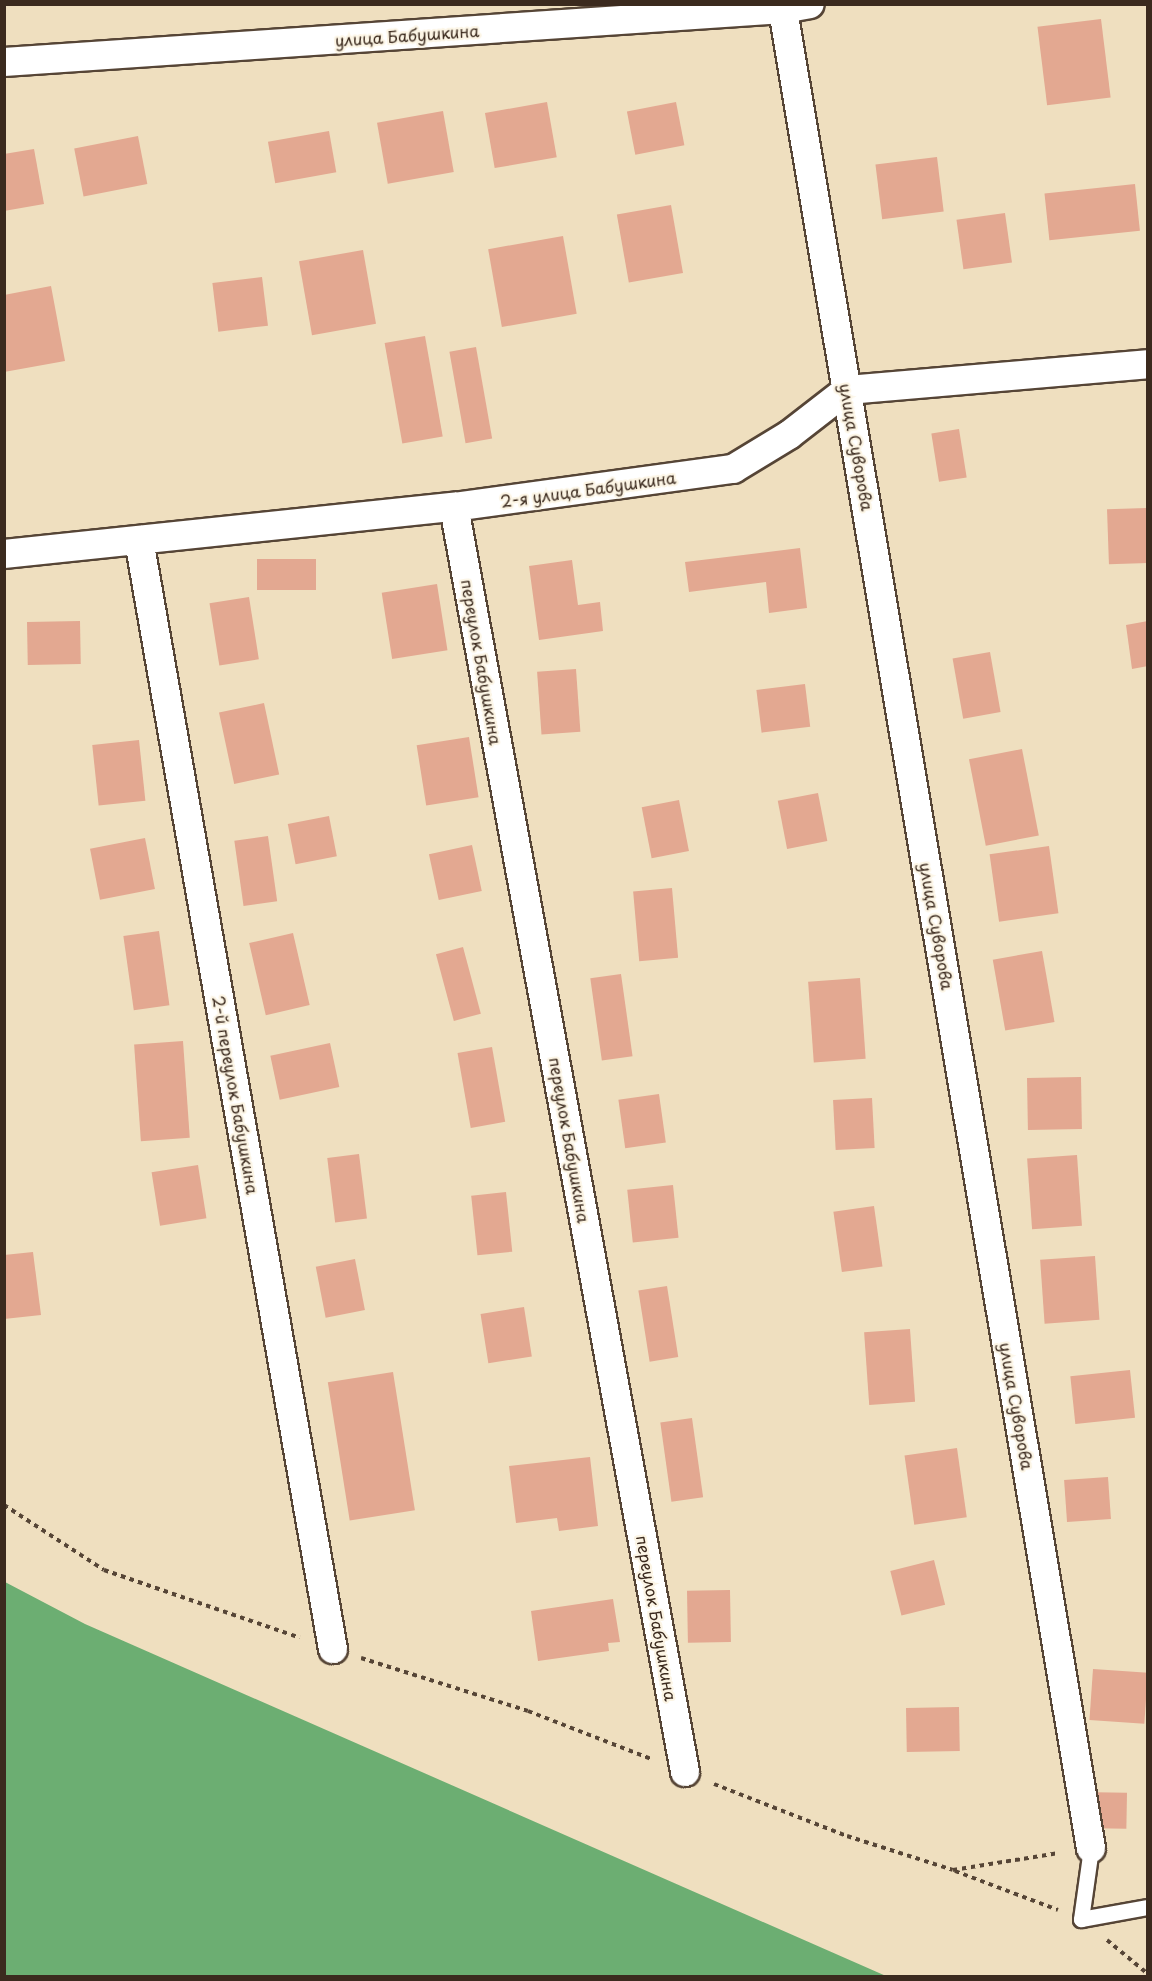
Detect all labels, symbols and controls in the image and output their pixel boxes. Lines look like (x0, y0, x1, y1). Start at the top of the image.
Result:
street label: улица Бабушкина (334, 20, 480, 50)
street label: улица Суворова (836, 381, 878, 513)
street label: 2-я улица Бабушкина (499, 467, 677, 511)
street label: переулок Бабушкина (458, 577, 506, 747)
street label: улица Суворова (916, 860, 958, 992)
street label: 2-й переулок Бабушкина (209, 994, 263, 1196)
street label: переулок Бабушкина (546, 1055, 594, 1225)
street label: улица Суворова (996, 1340, 1038, 1472)
street label: переулок Бабушкина (633, 1533, 681, 1703)

